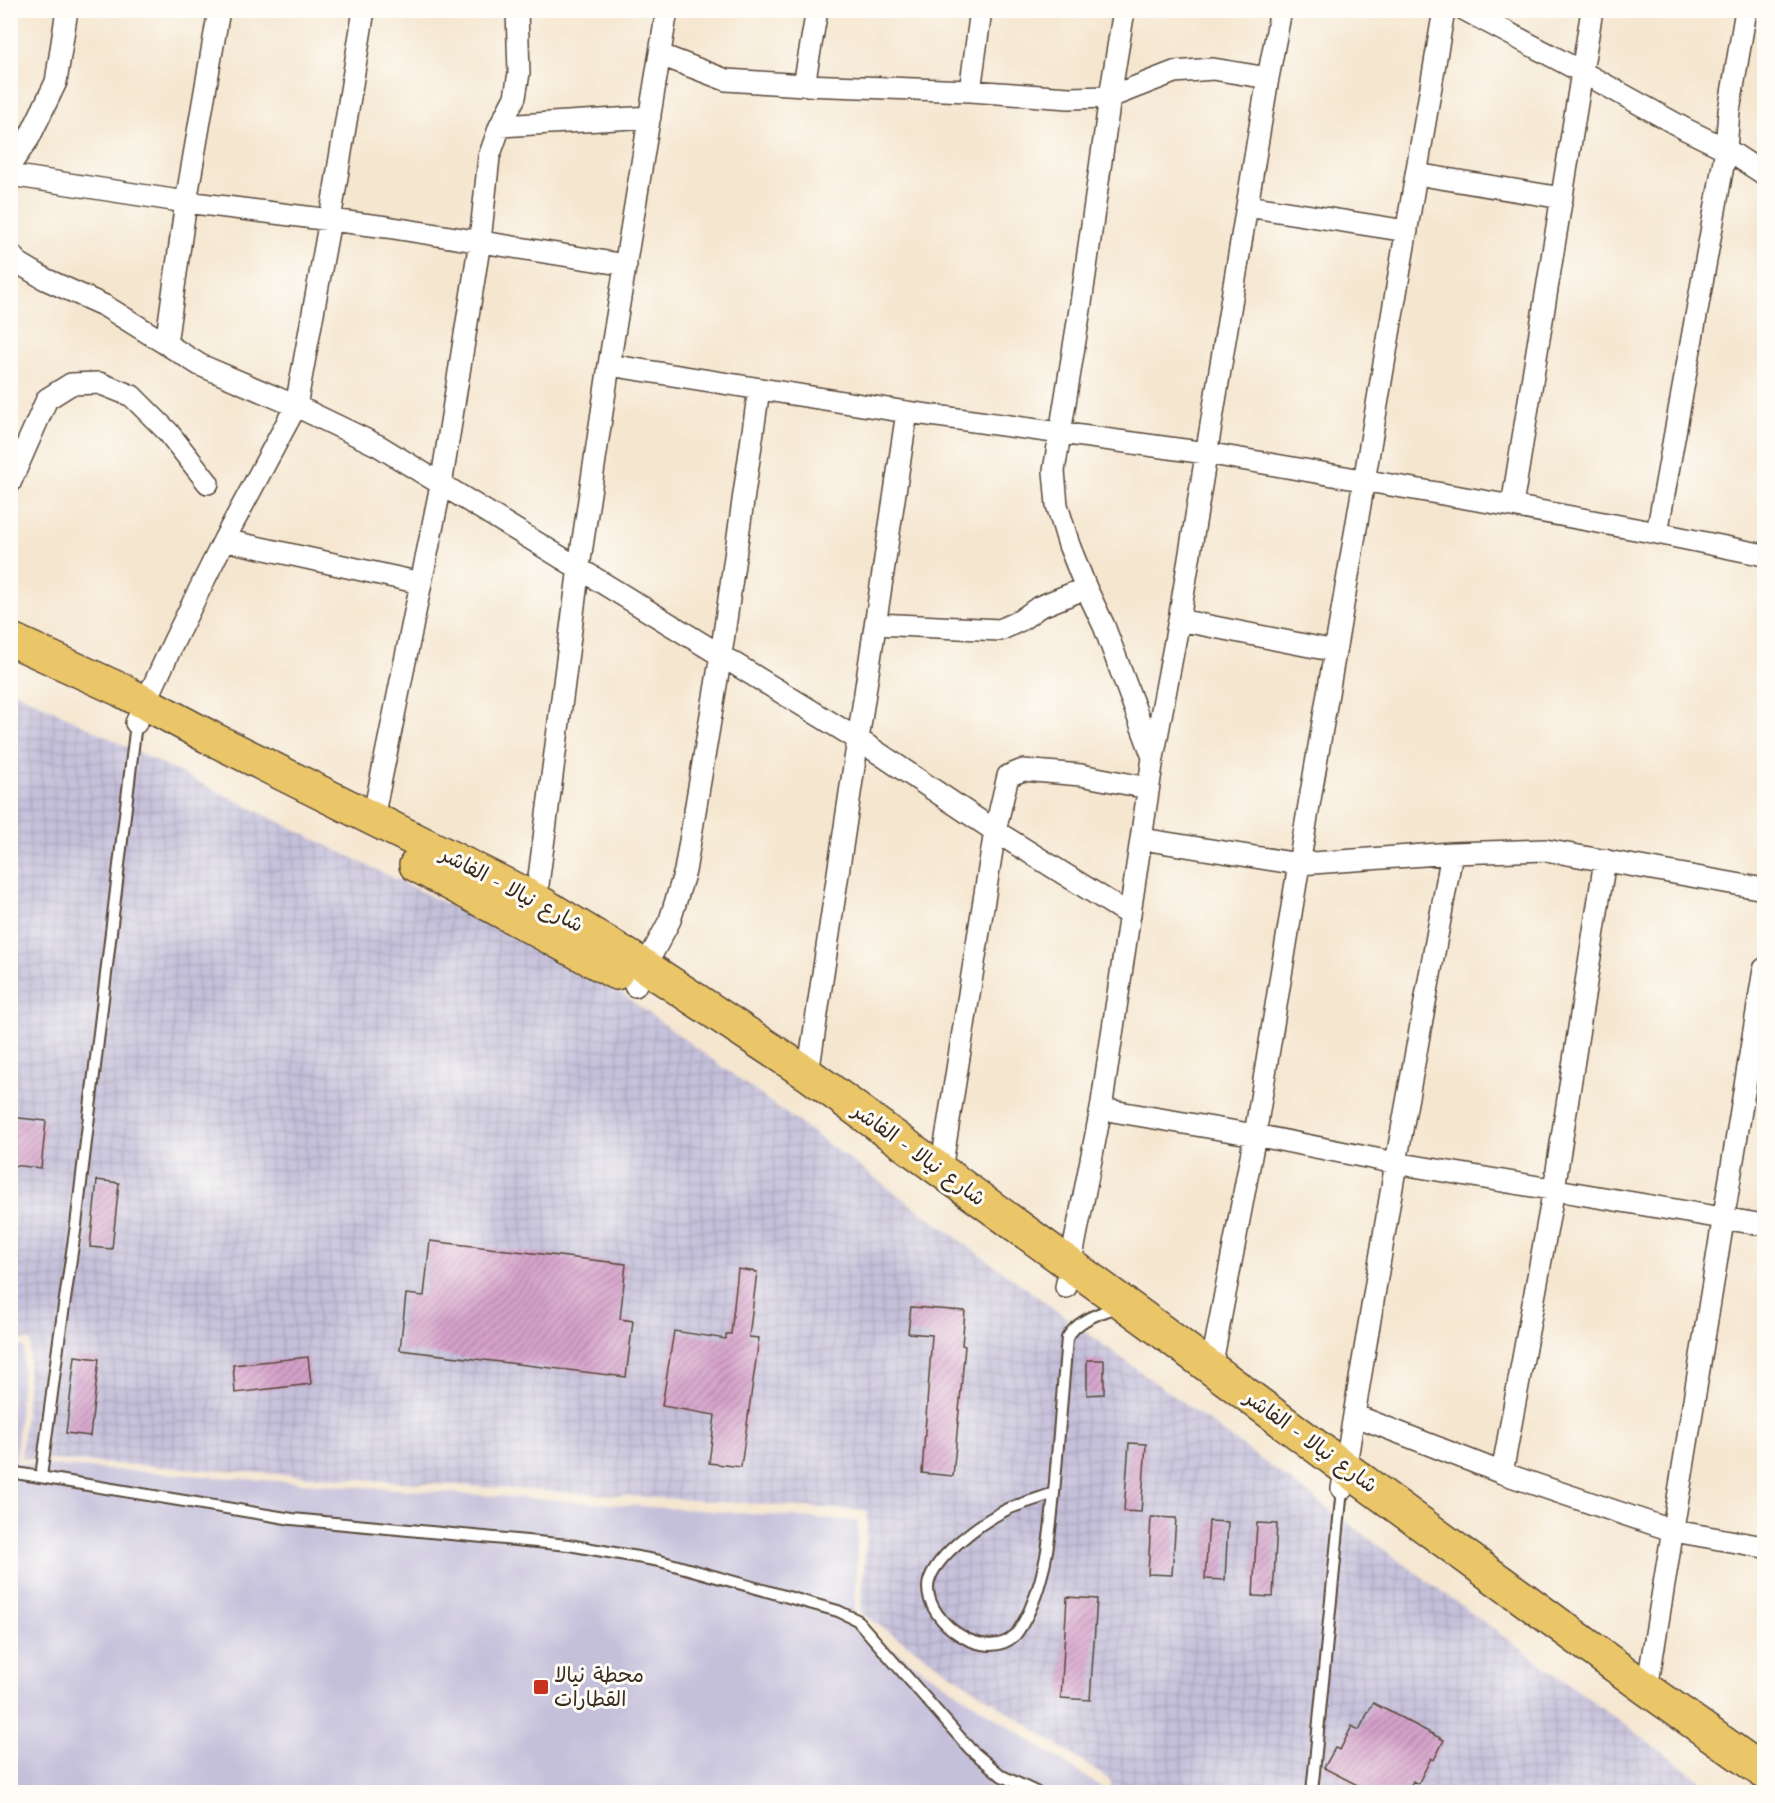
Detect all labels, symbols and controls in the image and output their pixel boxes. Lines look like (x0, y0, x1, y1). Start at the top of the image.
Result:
street label: شارع نيالا - الفاشر (434, 839, 588, 940)
street label: شارع نيالا - الفاشر (845, 1096, 991, 1213)
street label: شارع نيالا - الفاشر (1237, 1383, 1383, 1500)
place label: محطة نيالا القطارات (554, 1661, 644, 1714)
marker: محطة نيالا القطارات (532, 1678, 550, 1696)

